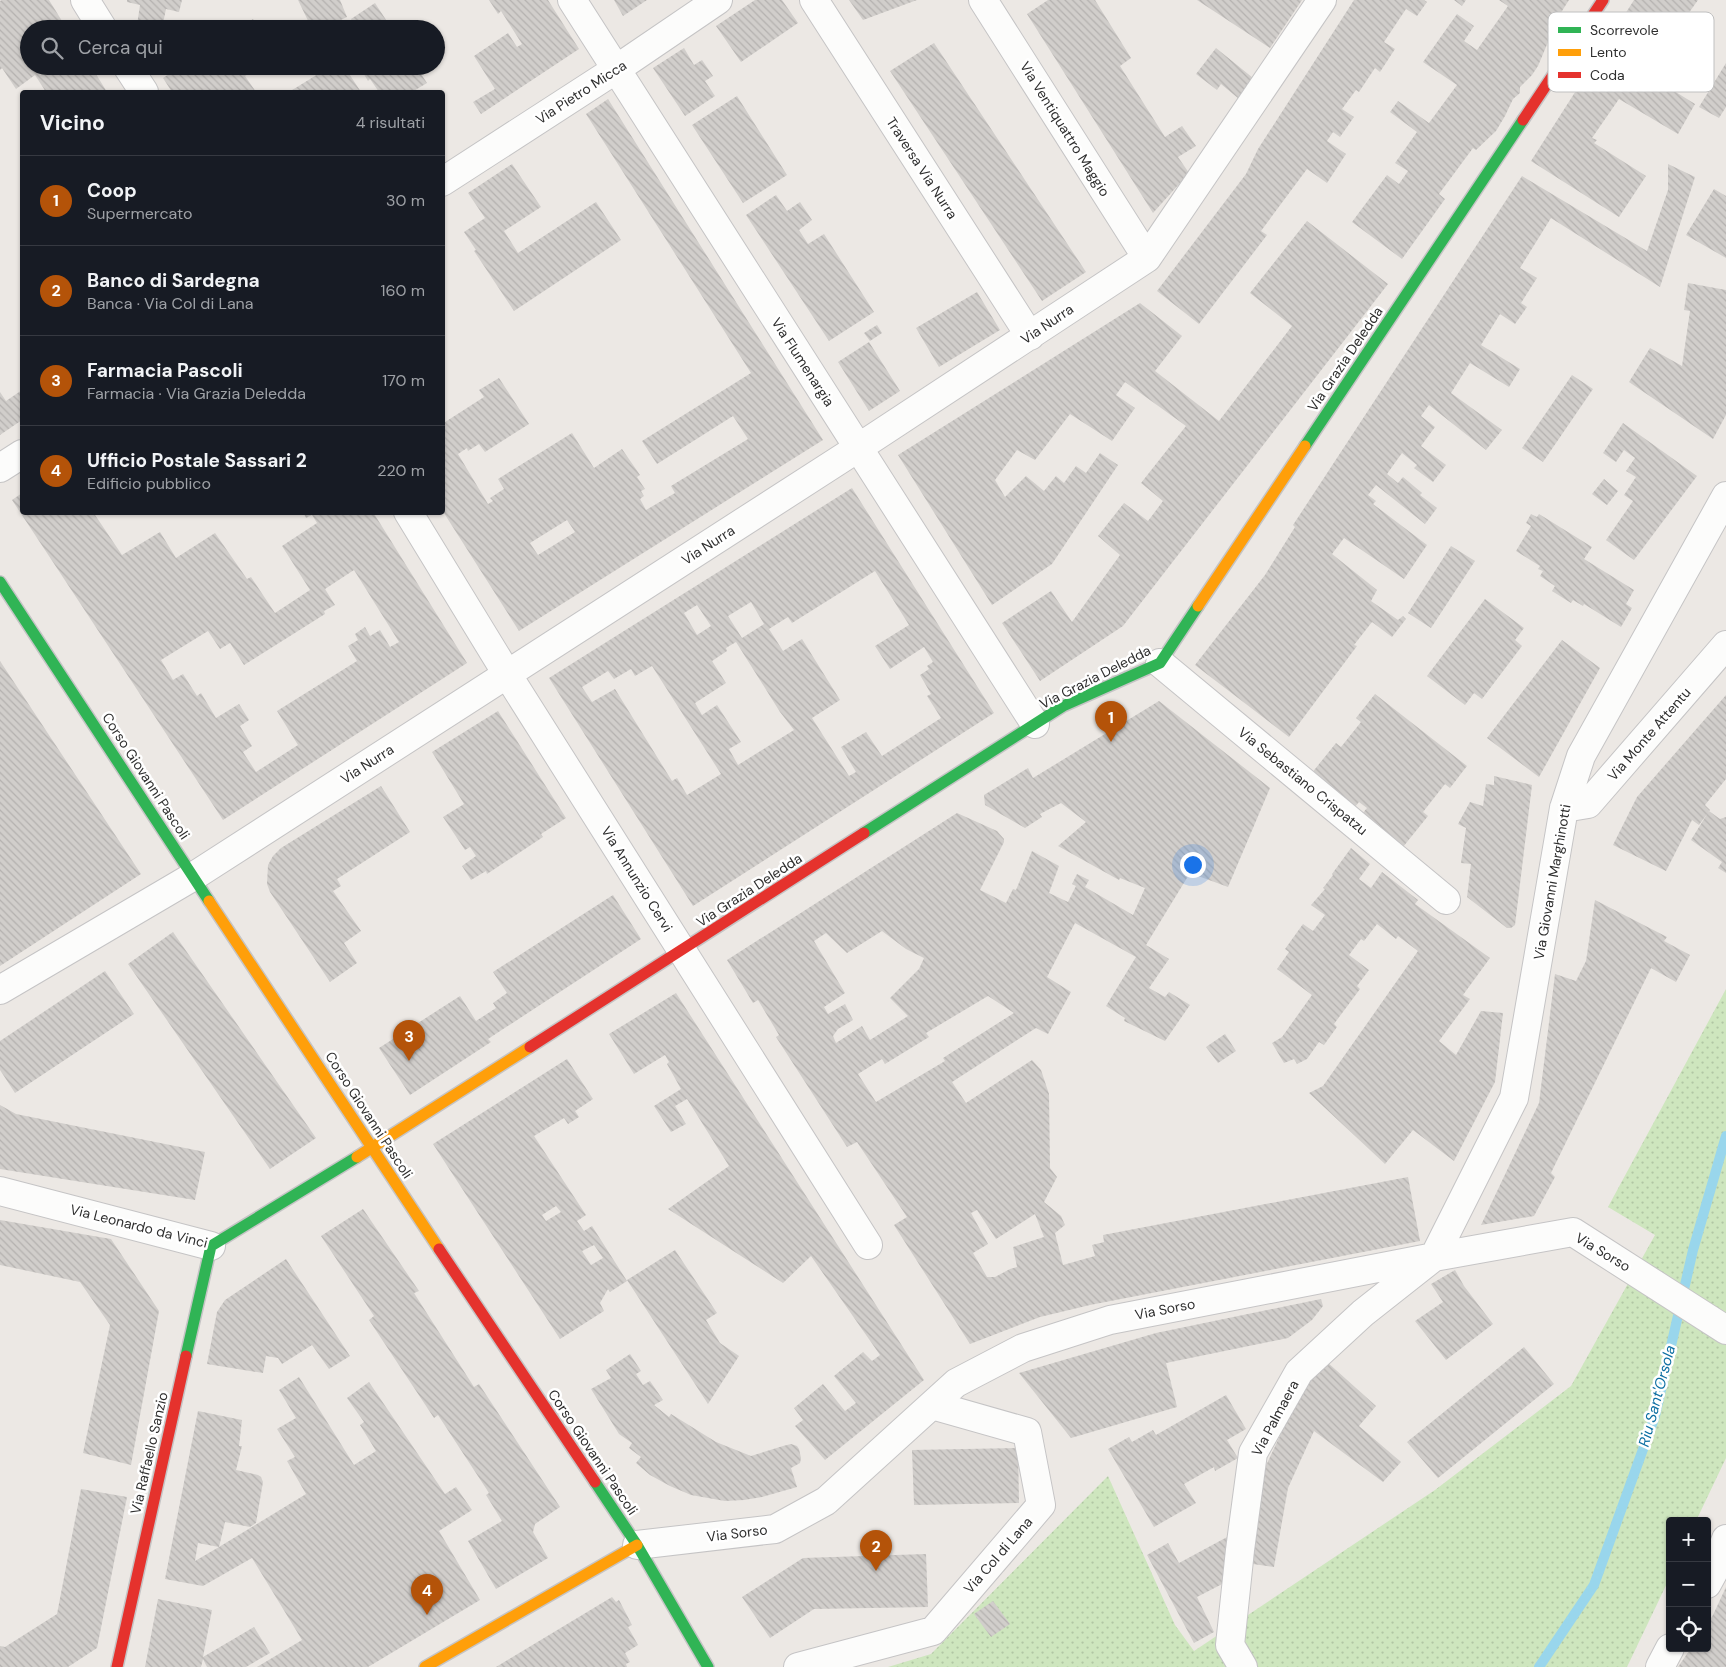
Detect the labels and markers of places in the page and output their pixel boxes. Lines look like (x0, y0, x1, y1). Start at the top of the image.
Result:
pin: 1 (1095, 701, 1127, 742)
pin: 3 (393, 1020, 425, 1061)
pin: 2 (860, 1530, 892, 1571)
pin: 4 (411, 1574, 443, 1615)

